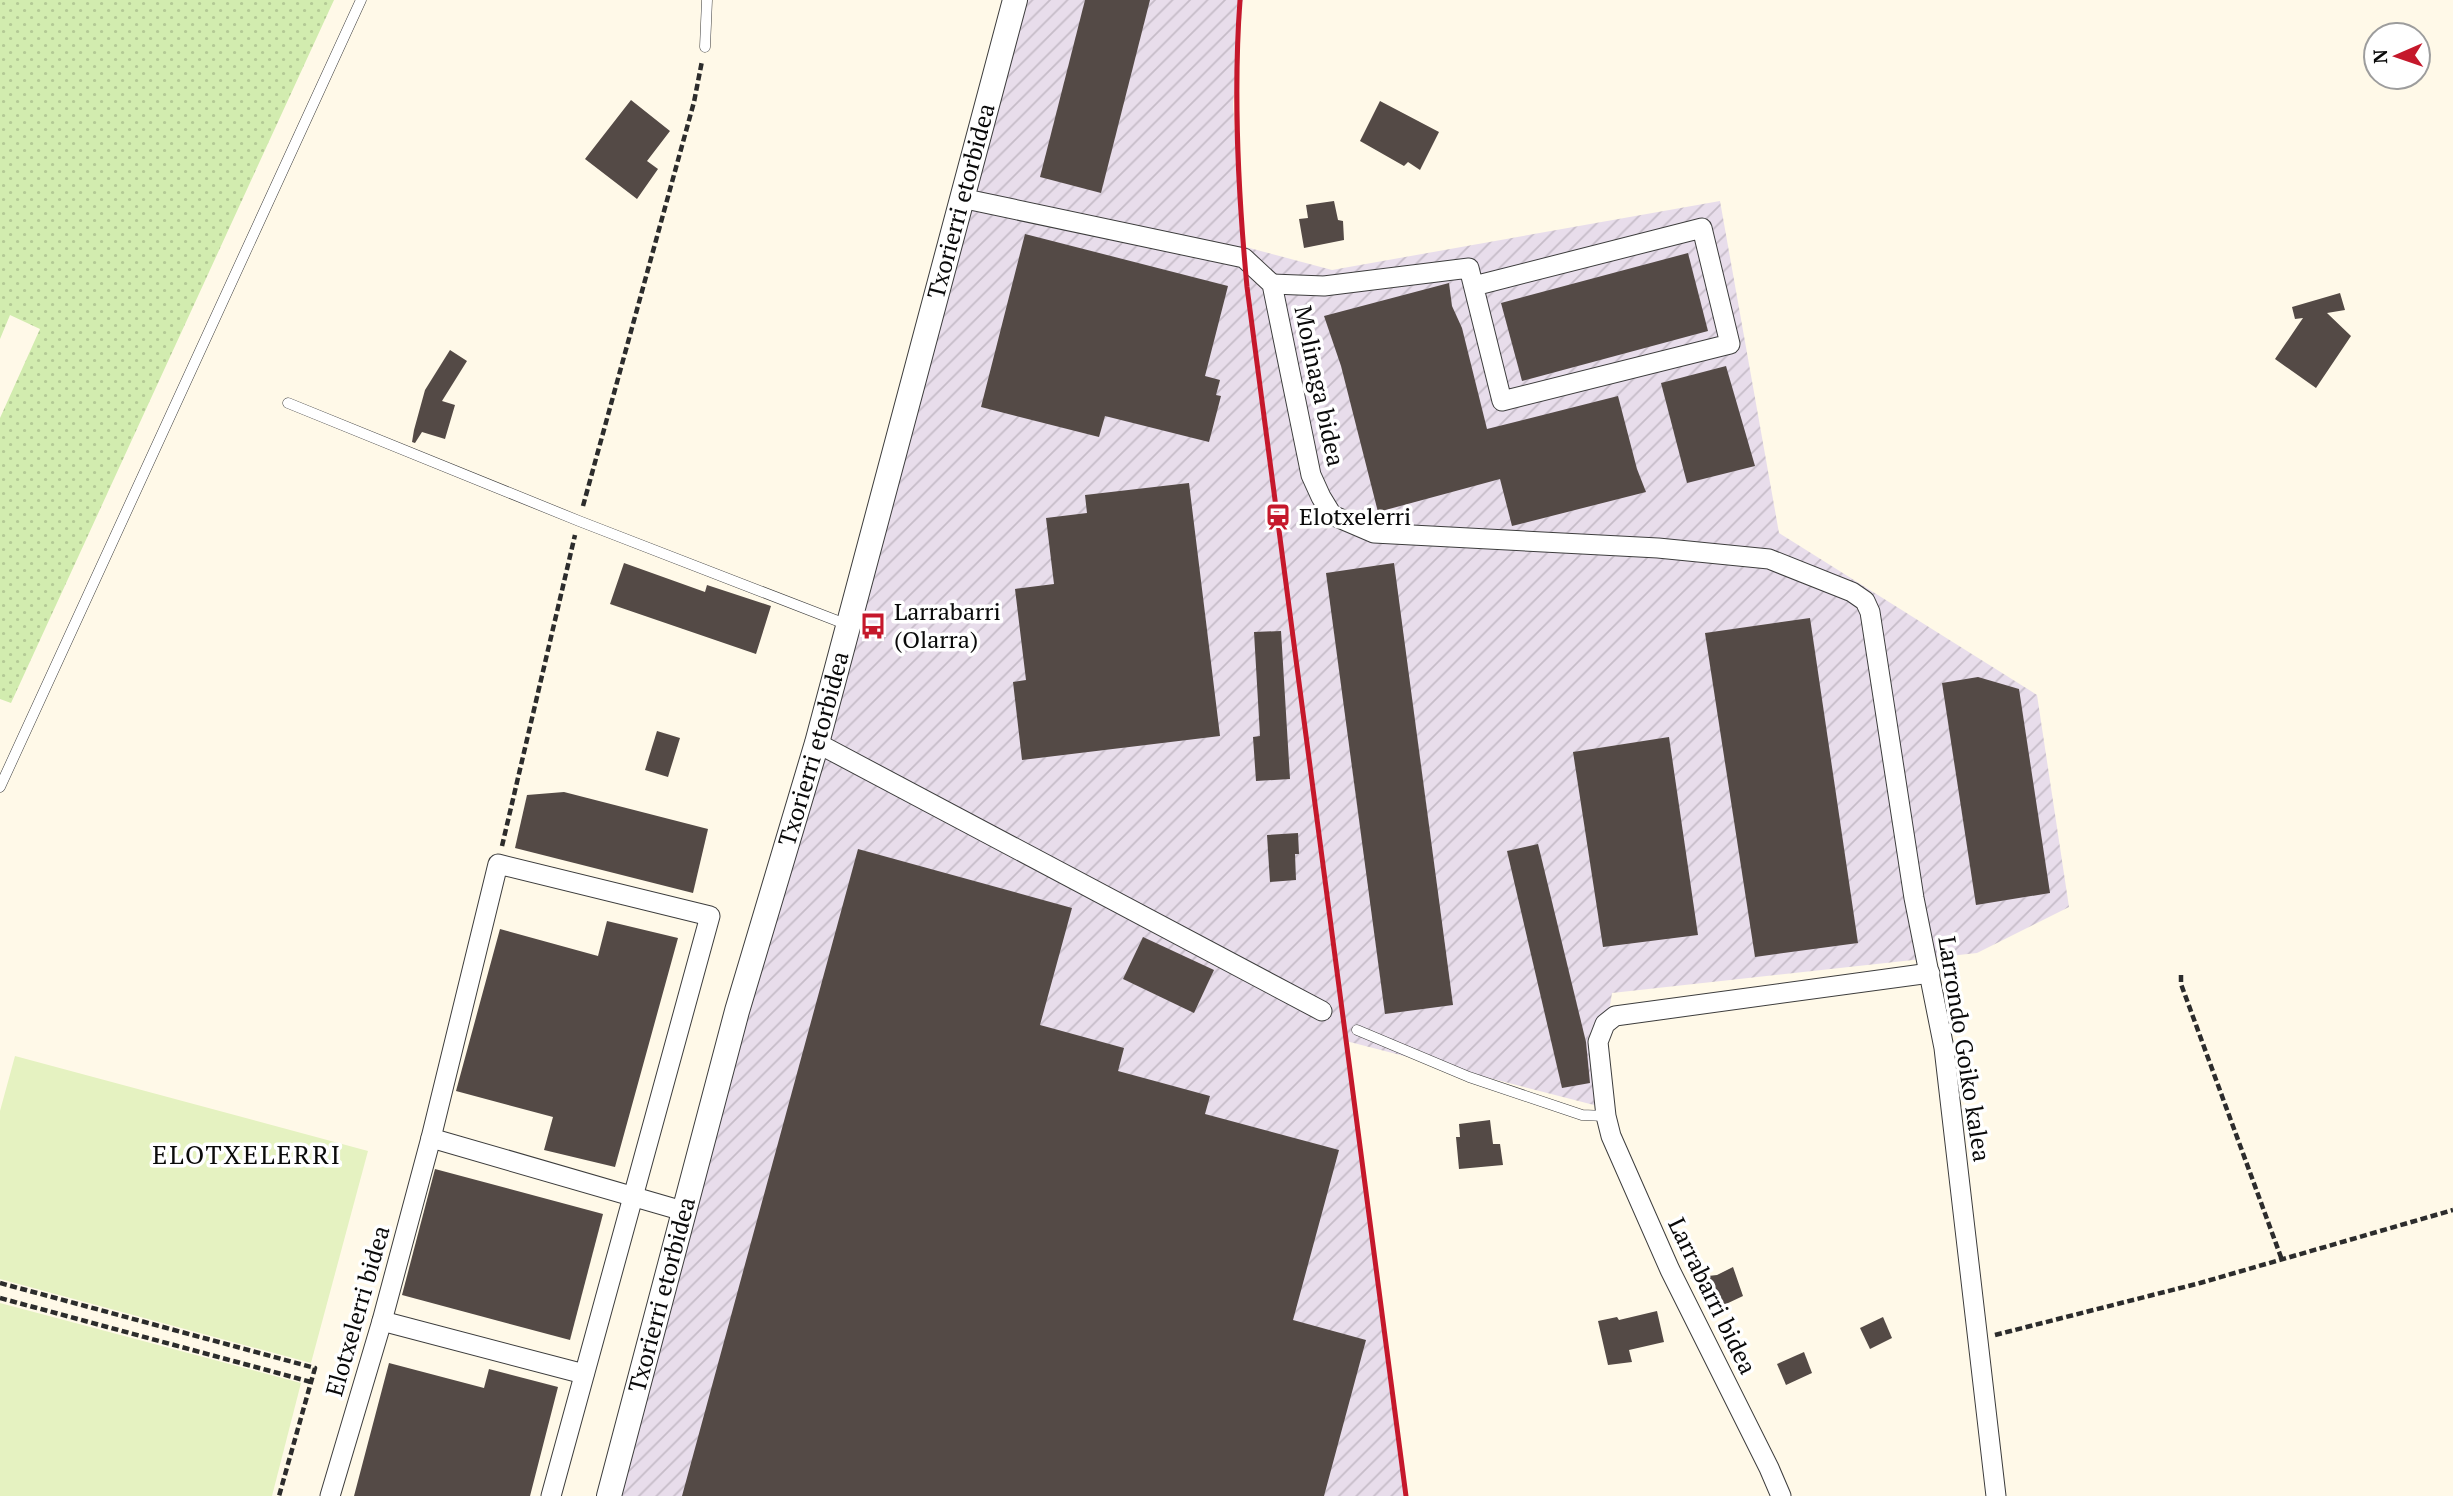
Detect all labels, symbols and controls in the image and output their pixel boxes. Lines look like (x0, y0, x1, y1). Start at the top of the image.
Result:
north arrow (2362, 21, 2432, 91)
text: N (2367, 48, 2392, 64)
street label: Txorierri etorbidea (919, 100, 1002, 302)
street label: Molinaga bidea (1287, 303, 1353, 469)
place label: Elotxelerri (1299, 500, 1411, 532)
station icon: Elotxelerri (1263, 502, 1293, 532)
place label: Larrabarri (Olarra) (894, 595, 1001, 655)
bus stop icon: Larrabarri (Olarra) (858, 611, 888, 641)
street label: Txorierri etorbidea (770, 648, 856, 850)
street label: Larrondo Goiko kalea (1931, 934, 1999, 1164)
district label: ELOTXELERRI (152, 1137, 342, 1171)
street label: Txorierri etorbidea (620, 1193, 702, 1396)
street label: Larrabarri bidea (1661, 1212, 1765, 1379)
street label: Elotxelerri bidea (317, 1222, 397, 1400)

